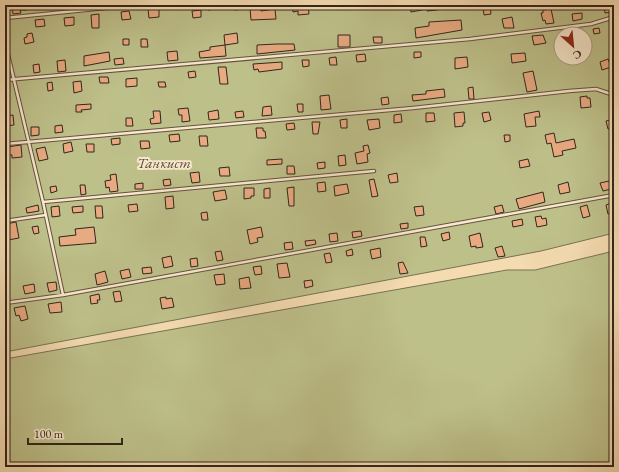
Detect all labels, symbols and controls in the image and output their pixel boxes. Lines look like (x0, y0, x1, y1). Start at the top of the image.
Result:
north arrow (553, 26, 593, 66)
text: С (571, 47, 584, 63)
park label: Танкист (137, 153, 191, 172)
scale bar (28, 420, 122, 446)
text: 100 m (34, 426, 64, 442)

